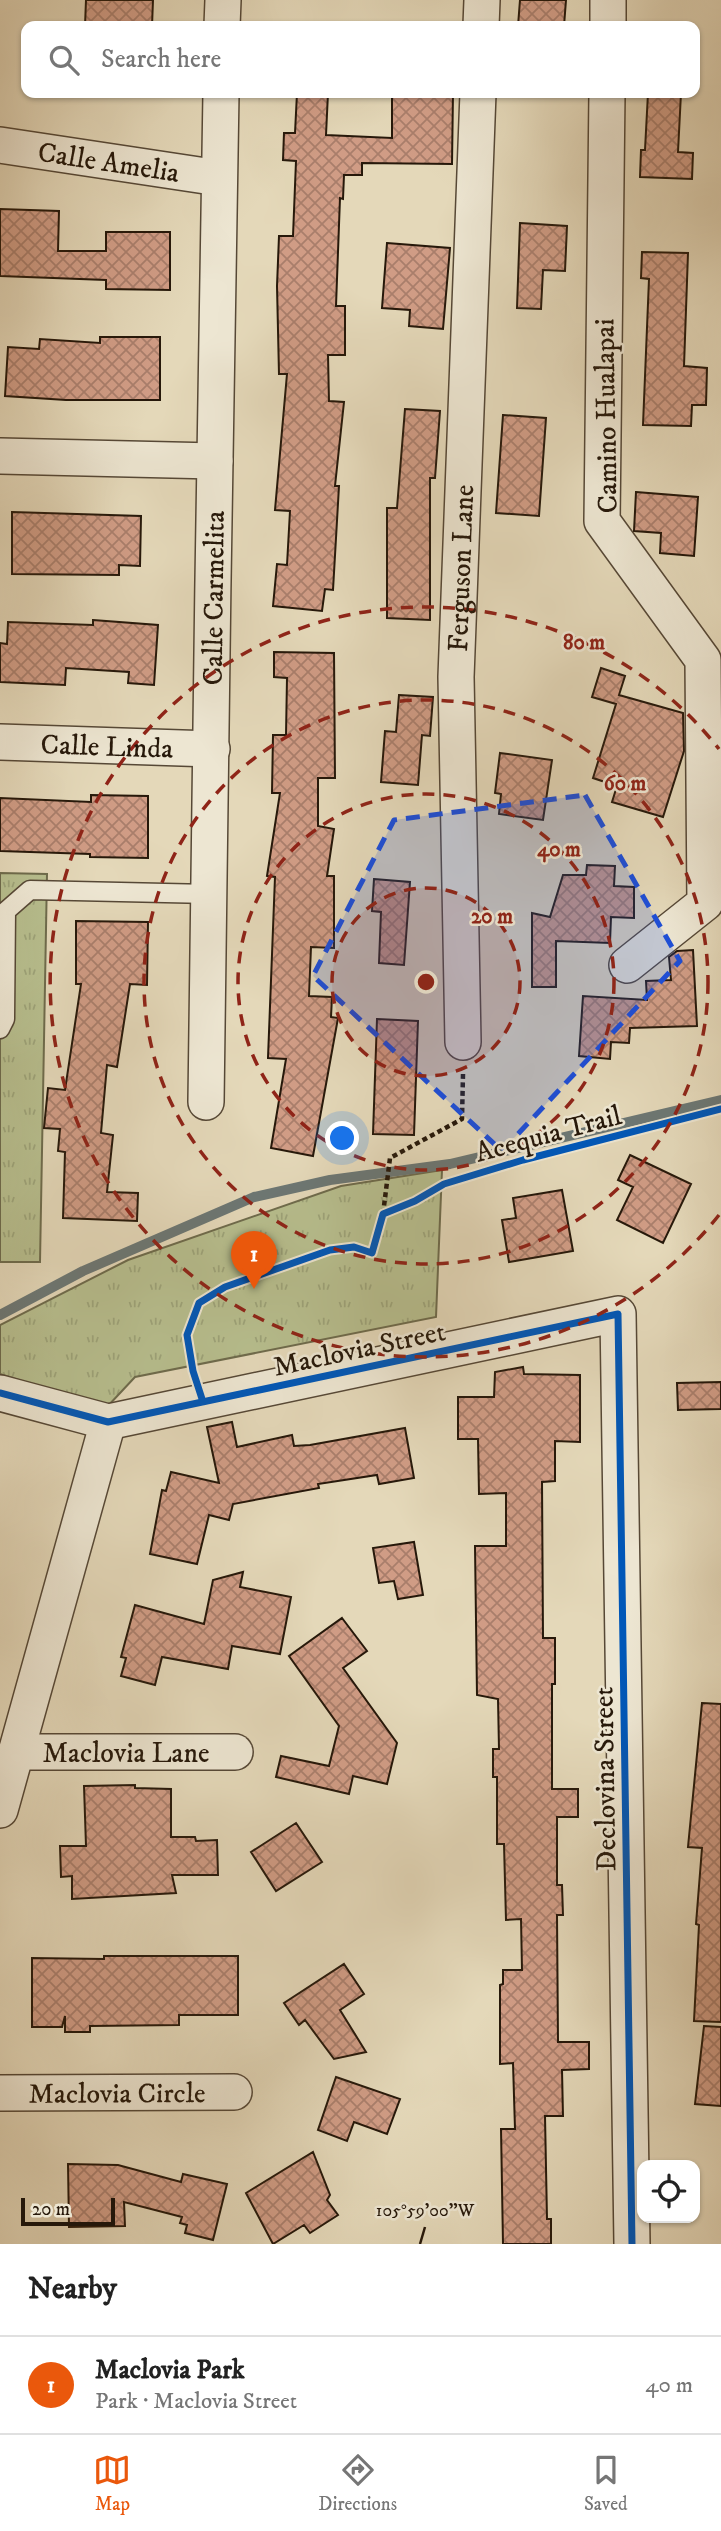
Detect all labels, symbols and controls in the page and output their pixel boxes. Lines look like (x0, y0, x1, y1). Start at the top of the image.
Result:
search box (21, 21, 700, 98)
icon: search (45, 41, 83, 79)
text: Search here (101, 43, 221, 76)
street label: Calle Amelia (35, 135, 182, 191)
street label: Camino Hualapai (587, 318, 626, 514)
street label: Ferguson Lane (441, 484, 482, 653)
street label: Calle Carmelita (196, 510, 233, 686)
text: 80 m (563, 630, 605, 656)
street label: Calle Linda (40, 727, 174, 767)
text: 60 m (604, 771, 646, 797)
text: 40 m (537, 837, 581, 863)
text: 20 m (471, 904, 513, 930)
centre of rings (414, 970, 438, 994)
street label: Acequia Trail (471, 1098, 626, 1171)
your location (325, 1121, 359, 1155)
pin: 1 (231, 1231, 277, 1289)
street label: Maclovia Street (270, 1314, 449, 1385)
street label: Declovina Street (586, 1686, 625, 1872)
street label: Maclovia Lane (42, 1736, 210, 1771)
street label: Maclovia Circle (28, 2076, 206, 2112)
map controls (637, 2160, 700, 2223)
button: locate (637, 2160, 700, 2223)
scale bar (21, 2195, 116, 2227)
text: 20 m (32, 2198, 70, 2221)
text: 105°59'00"W (376, 2200, 475, 2222)
text: Nearby (28, 2271, 117, 2308)
text: Maclovia Park (95, 2354, 245, 2387)
text: 1 (47, 2371, 55, 2400)
text: 40 m (645, 2371, 693, 2400)
text: Park · Maclovia Street (95, 2387, 297, 2416)
tab: Map (93, 2451, 131, 2516)
tab: Directions (318, 2451, 397, 2516)
tab: Saved (584, 2451, 628, 2516)

